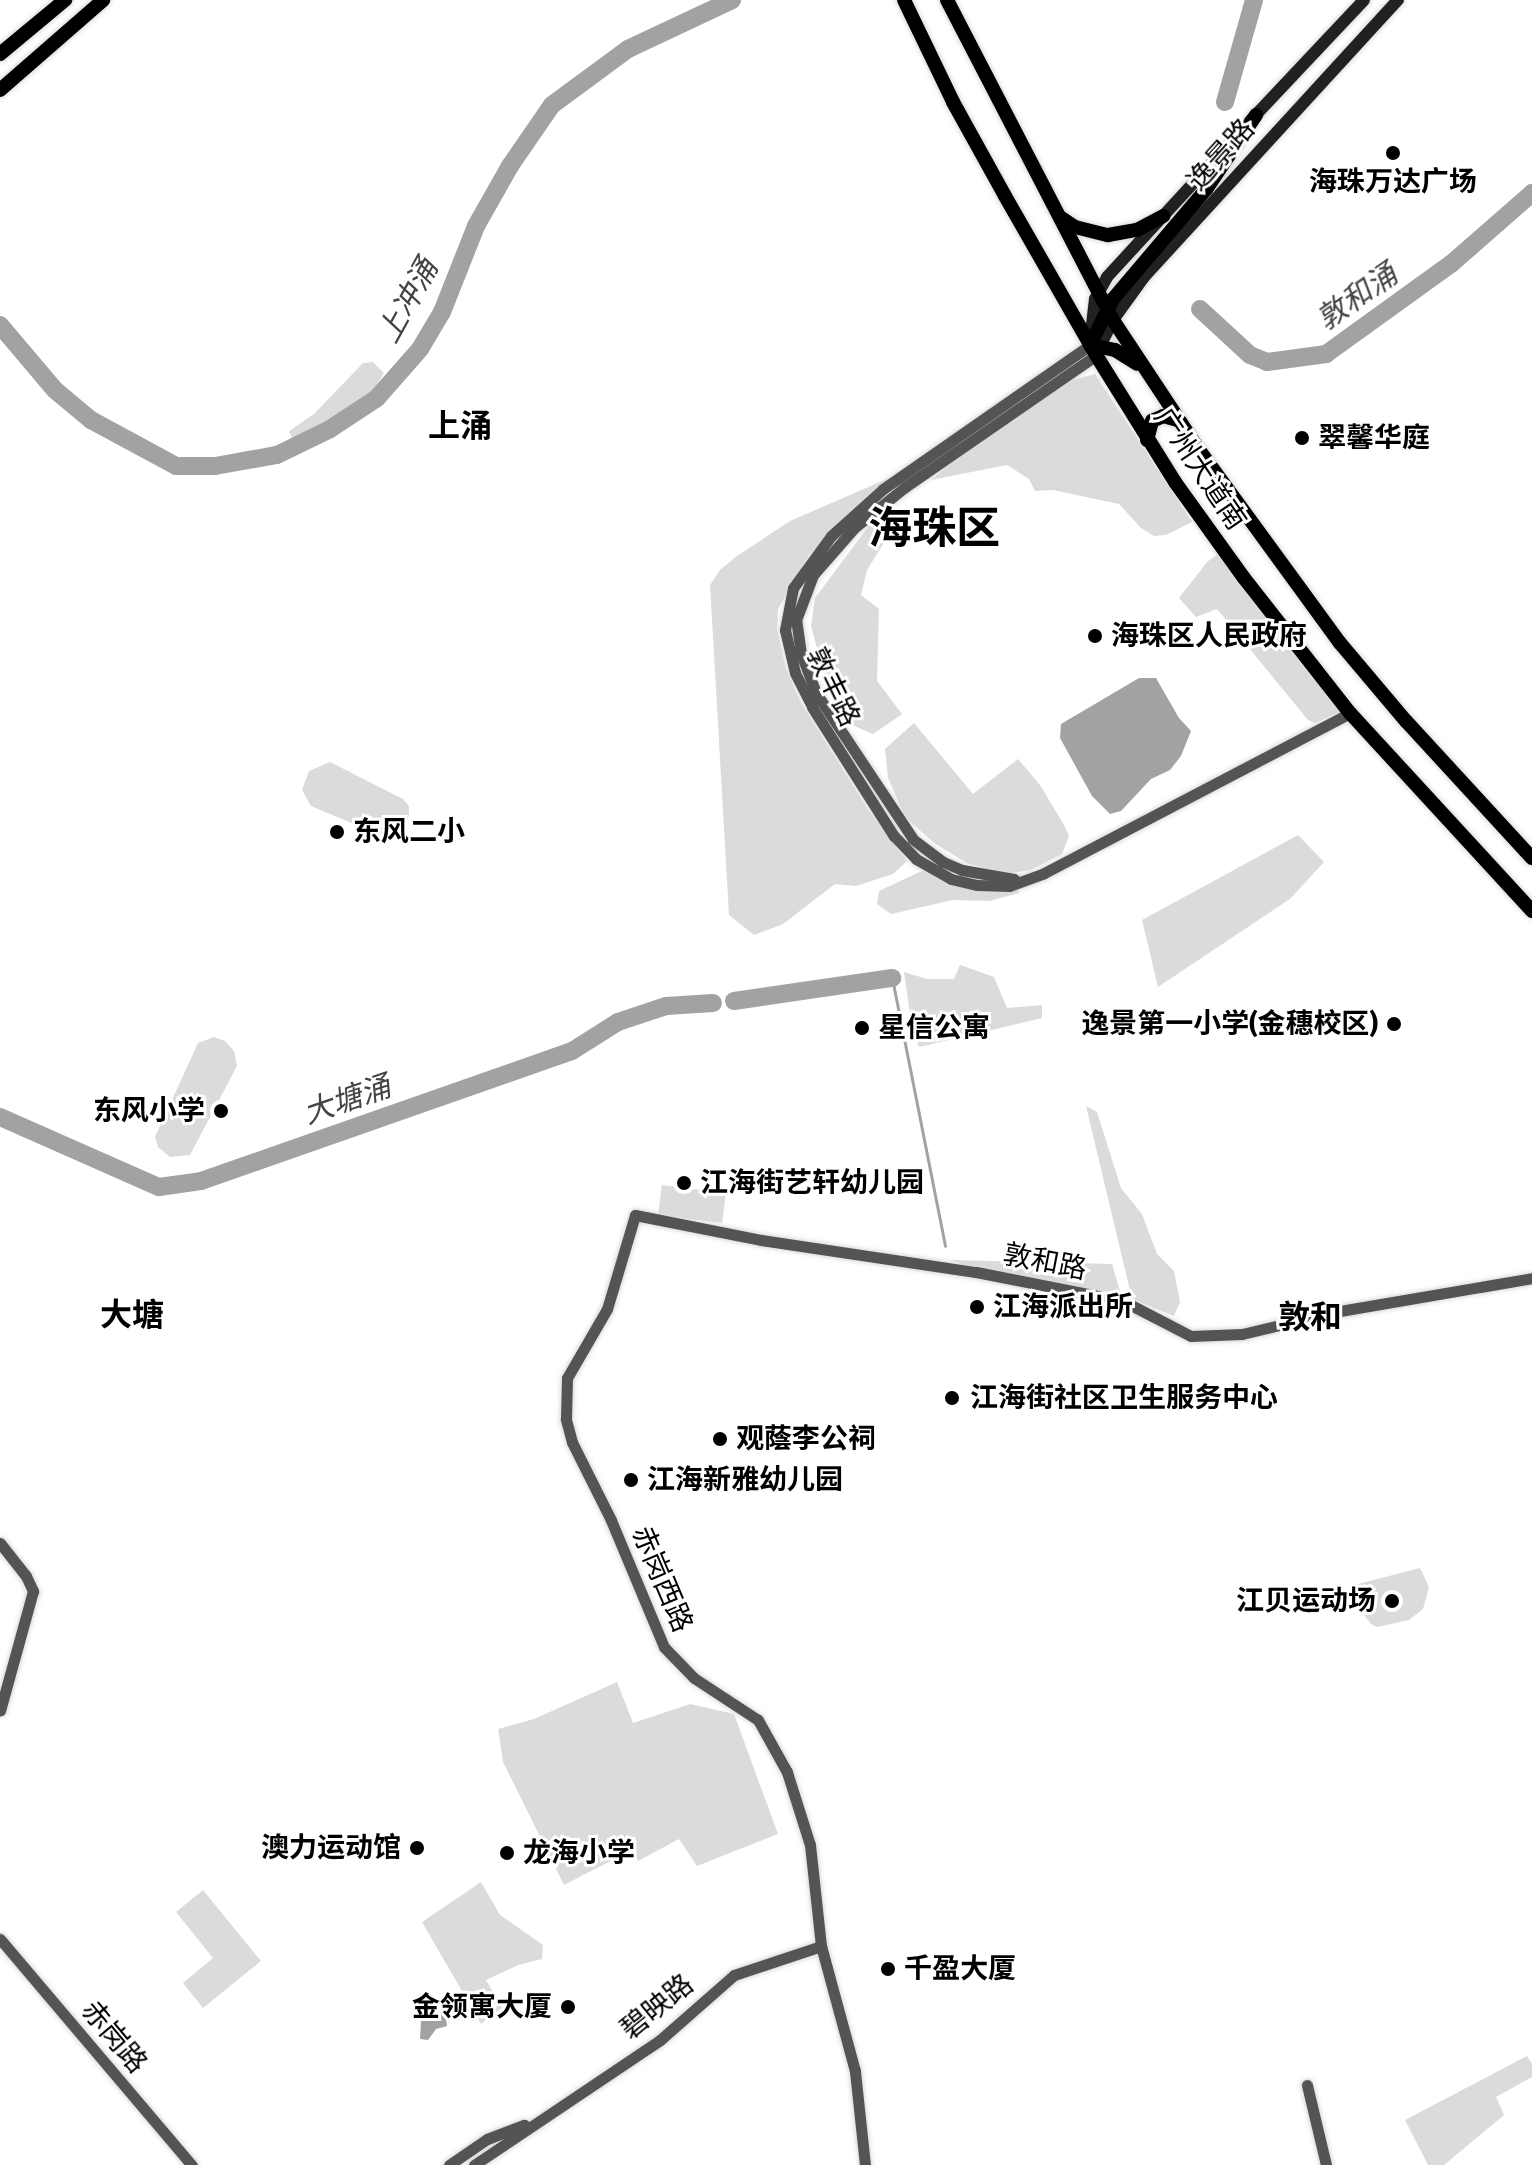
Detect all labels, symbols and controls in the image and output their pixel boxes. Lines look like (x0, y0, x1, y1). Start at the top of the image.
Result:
street label: 逸景路 (1180, 113, 1262, 197)
marker: 海珠万达广场 (1384, 144, 1402, 162)
place label: 海珠万达广场 (1309, 165, 1477, 199)
water label: 上冲涌 (370, 253, 446, 349)
water label: 敦和涌 (1310, 256, 1404, 338)
street label: 广州大道南 (1147, 402, 1253, 536)
district label: 上涌 (428, 407, 492, 445)
place label: 翠馨华庭 (1318, 421, 1430, 455)
marker: 翠馨华庭 (1293, 429, 1311, 447)
district label: 海珠区 (868, 503, 1000, 555)
place label: 海珠区人民政府 (1111, 619, 1307, 653)
marker: 海珠区人民政府 (1086, 627, 1104, 645)
street label: 敦丰路 (799, 642, 867, 732)
place label: 东风二小 (353, 815, 465, 849)
marker: 东风二小 (328, 823, 346, 841)
place label: 逸景第一小学(金穗校区) (1081, 1007, 1378, 1041)
place label: 星信公寓 (878, 1011, 990, 1045)
marker: 逸景第一小学(金穗校区) (1385, 1015, 1403, 1033)
marker: 星信公寓 (853, 1019, 871, 1037)
water label: 大塘涌 (299, 1068, 395, 1132)
place label: 东风小学 (93, 1094, 205, 1128)
marker: 东风小学 (212, 1102, 230, 1120)
place label: 江海街艺轩幼儿园 (700, 1166, 924, 1200)
marker: 江海街艺轩幼儿园 (675, 1174, 693, 1192)
street label: 敦和路 (1001, 1237, 1089, 1287)
place label: 江海派出所 (993, 1290, 1133, 1324)
district label: 大塘 (100, 1296, 164, 1334)
marker: 江海派出所 (968, 1298, 986, 1316)
district label: 敦和 (1278, 1298, 1342, 1336)
place label: 江海街社区卫生服务中心 (970, 1381, 1278, 1415)
marker: 江海街社区卫生服务中心 (941, 1387, 963, 1409)
place label: 观蔭李公祠 (736, 1422, 876, 1456)
marker: 观蔭李公祠 (711, 1430, 729, 1448)
place label: 江海新雅幼儿园 (647, 1463, 843, 1497)
marker: 江海新雅幼儿园 (622, 1471, 640, 1489)
street label: 赤岗西路 (625, 1521, 699, 1637)
place label: 江贝运动场 (1236, 1584, 1376, 1618)
marker: 江贝运动场 (1383, 1592, 1401, 1610)
place label: 澳力运动馆 (261, 1831, 401, 1865)
place label: 龙海小学 (523, 1836, 635, 1870)
marker: 澳力运动馆 (408, 1839, 426, 1857)
marker: 龙海小学 (498, 1844, 516, 1862)
place label: 千盈大厦 (904, 1952, 1016, 1986)
marker: 千盈大厦 (879, 1960, 897, 1978)
street label: 碧映路 (614, 1968, 700, 2046)
place label: 金领寓大厦 (412, 1990, 552, 2024)
street label: 赤岗路 (74, 1994, 154, 2080)
marker: 金领寓大厦 (559, 1998, 577, 2016)

